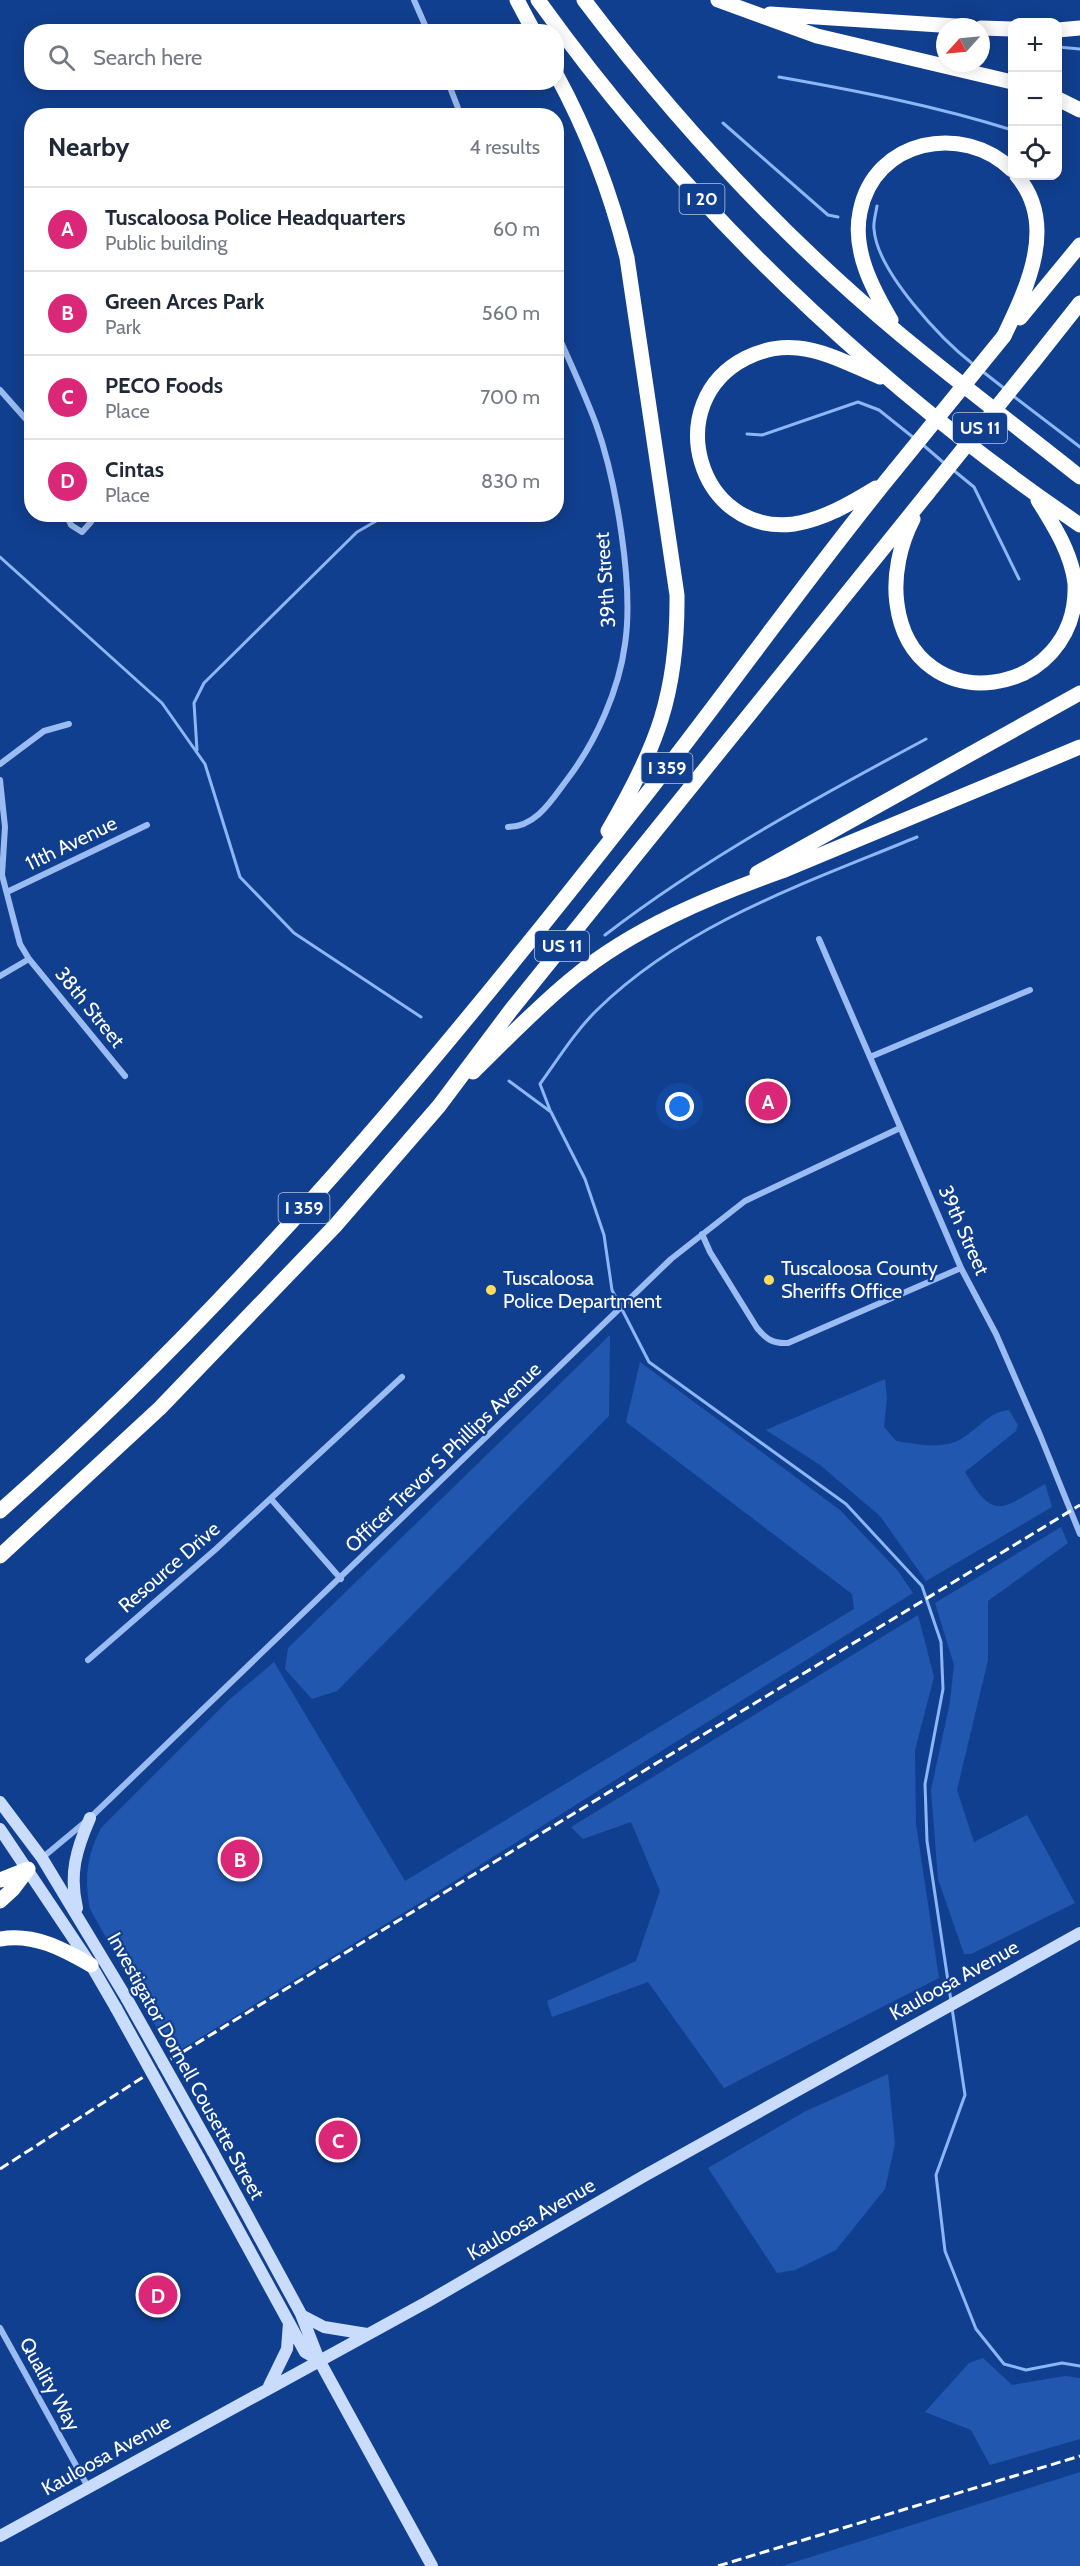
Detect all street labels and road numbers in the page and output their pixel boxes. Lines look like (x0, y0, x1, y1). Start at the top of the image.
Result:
road number: I 20 (680, 184, 724, 214)
road number: US 11 (953, 413, 1007, 443)
street label: 39th Street (590, 531, 620, 629)
road number: I 359 (642, 753, 692, 783)
street label: 11th Avenue (21, 811, 121, 875)
road number: US 11 (535, 931, 589, 961)
street label: 38th Street (50, 962, 130, 1052)
street label: 39th Street (934, 1181, 995, 1279)
road number: I 359 (278, 1193, 330, 1223)
street label: Officer Trevor S Phillips Avenue (340, 1357, 546, 1557)
street label: Resource Drive (113, 1517, 225, 1617)
street label: Investigator Dornell Cousette Street (102, 1928, 270, 2204)
street label: Kauloosa Avenue (885, 1935, 1023, 2025)
street label: Kauloosa Avenue (463, 2173, 599, 2265)
street label: Quality Way (15, 2333, 85, 2435)
street label: Kauloosa Avenue (37, 2410, 175, 2500)

